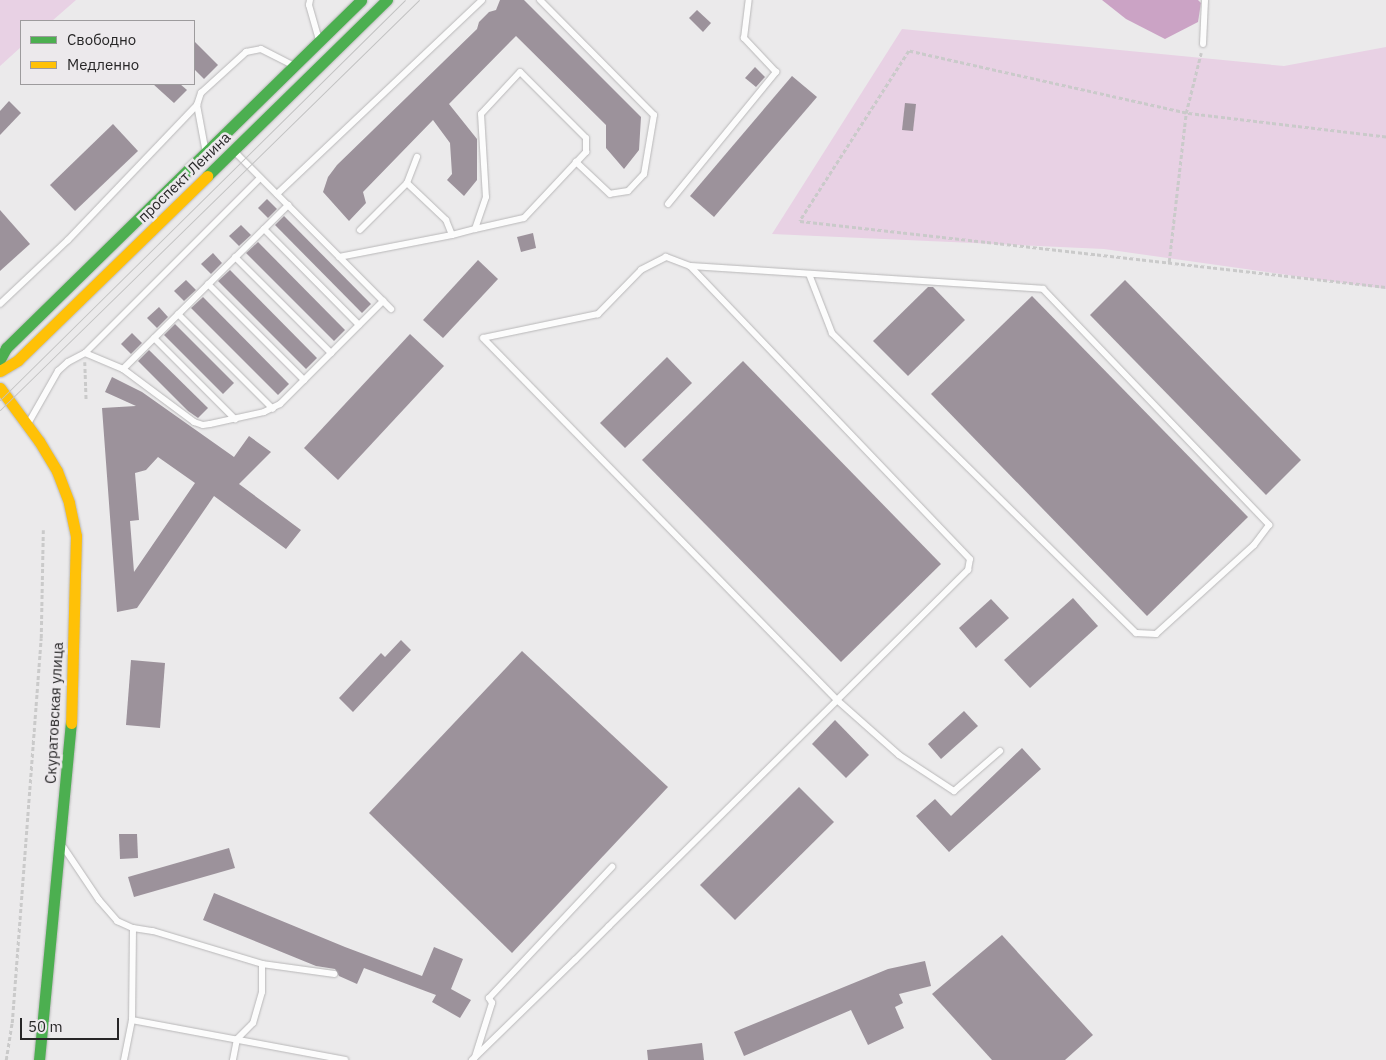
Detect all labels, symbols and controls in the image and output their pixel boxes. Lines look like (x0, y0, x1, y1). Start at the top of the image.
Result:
legend (20, 20, 195, 85)
text: Свободно (67, 30, 136, 49)
text: Медленно (67, 55, 139, 74)
street label: проспект Ленина (134, 128, 234, 226)
street label: Скуратовская улица (41, 642, 67, 784)
scale bar (22, 1008, 121, 1040)
text: 50 m (28, 1017, 63, 1036)

